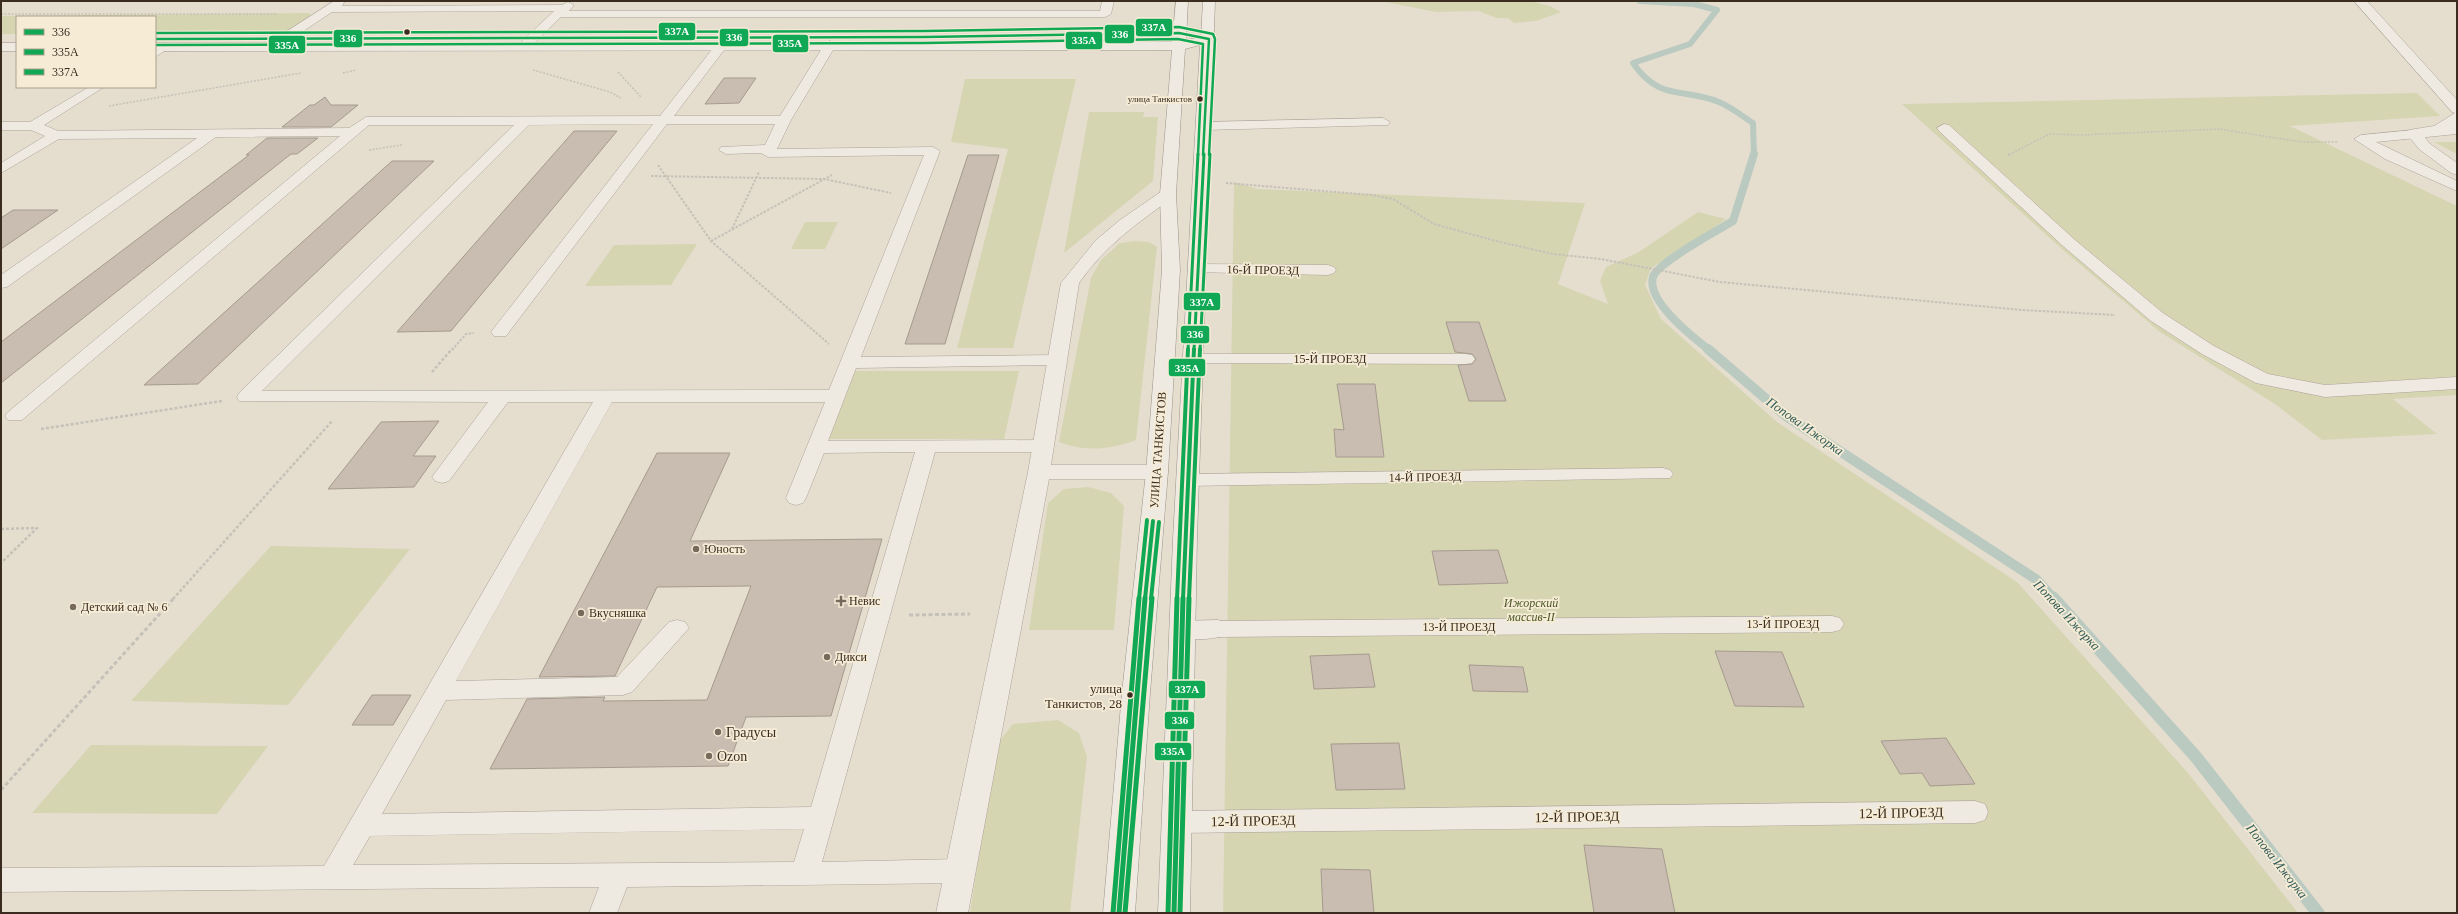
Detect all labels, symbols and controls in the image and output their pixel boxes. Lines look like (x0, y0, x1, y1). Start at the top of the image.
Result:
legend (16, 16, 156, 88)
line badge: 337А (1135, 18, 1173, 37)
text: 337А (1142, 21, 1166, 33)
line badge: 337А (658, 22, 696, 41)
line badge: 336 (1104, 24, 1135, 44)
text: 336 (52, 25, 70, 39)
text: 337А (665, 25, 689, 37)
unlabelled marker (402, 27, 412, 37)
line badge: 336 (719, 28, 749, 47)
text: 336 (1112, 28, 1129, 40)
line badge: 336 (333, 29, 363, 48)
text: 336 (726, 31, 743, 43)
line badge: 335А (1065, 31, 1103, 50)
text: 336 (340, 32, 357, 44)
line badge: 335А (772, 34, 809, 53)
text: 335А (1072, 34, 1096, 46)
line badge: 335А (268, 35, 306, 54)
text: 335А (778, 37, 802, 49)
text: 335А (275, 39, 299, 51)
text: 335А (52, 45, 79, 59)
text: 337А (52, 65, 79, 79)
place label: улица Танкистов (1128, 94, 1192, 104)
marker: улица Танкистов (1195, 94, 1205, 104)
street label: 16-Й ПРОЕЗД (1227, 262, 1299, 278)
line badge: 337А (1183, 292, 1221, 311)
text: 337А (1190, 296, 1214, 308)
line badge: 336 (1180, 325, 1210, 344)
text: 336 (1187, 328, 1204, 340)
street label: 15-Й ПРОЕЗД (1294, 352, 1366, 366)
line badge: 335А (1168, 358, 1206, 377)
text: 335А (1175, 362, 1199, 374)
street label: УЛИЦА ТАНКИСТОВ (1147, 391, 1169, 509)
water label: Попова Ижорка (1763, 393, 1847, 458)
street label: 14-Й ПРОЕЗД (1389, 469, 1461, 485)
place label: Юность (704, 542, 746, 556)
marker: Юность (691, 544, 701, 554)
water label: Попова Ижорка (2030, 576, 2104, 654)
place label: Невис (849, 594, 880, 608)
marker: Невис (836, 596, 846, 606)
park label: Ижорский массив-II (1503, 596, 1558, 624)
place label: Детский сад № 6 (81, 600, 167, 614)
marker: Детский сад № 6 (68, 602, 78, 612)
place label: Вкусняшка (589, 606, 647, 620)
marker: Вкусняшка (576, 608, 586, 618)
street label: 13-Й ПРОЕЗД (1747, 617, 1819, 631)
street label: 13-Й ПРОЕЗД (1423, 620, 1495, 634)
place label: Дикси (835, 650, 867, 664)
marker: Дикси (822, 652, 832, 662)
line badge: 337А (1168, 680, 1206, 699)
place label: улица Танкистов, 28 (1045, 681, 1122, 711)
text: 337А (1175, 683, 1199, 695)
marker: улица Танкистов, 28 (1125, 690, 1135, 700)
line badge: 336 (1164, 711, 1195, 730)
text: 336 (1172, 714, 1189, 726)
place label: Градусы (726, 725, 777, 740)
marker: Градусы (713, 727, 723, 737)
line badge: 335А (1154, 742, 1192, 761)
text: 335А (1161, 745, 1185, 757)
place label: Ozon (717, 749, 747, 764)
marker: Ozon (704, 751, 714, 761)
street label: 12-Й ПРОЕЗД (1858, 804, 1944, 821)
street label: 12-Й ПРОЕЗД (1534, 808, 1620, 825)
street label: 12-Й ПРОЕЗД (1210, 812, 1296, 829)
water label: Попова Ижорка (2243, 820, 2311, 902)

